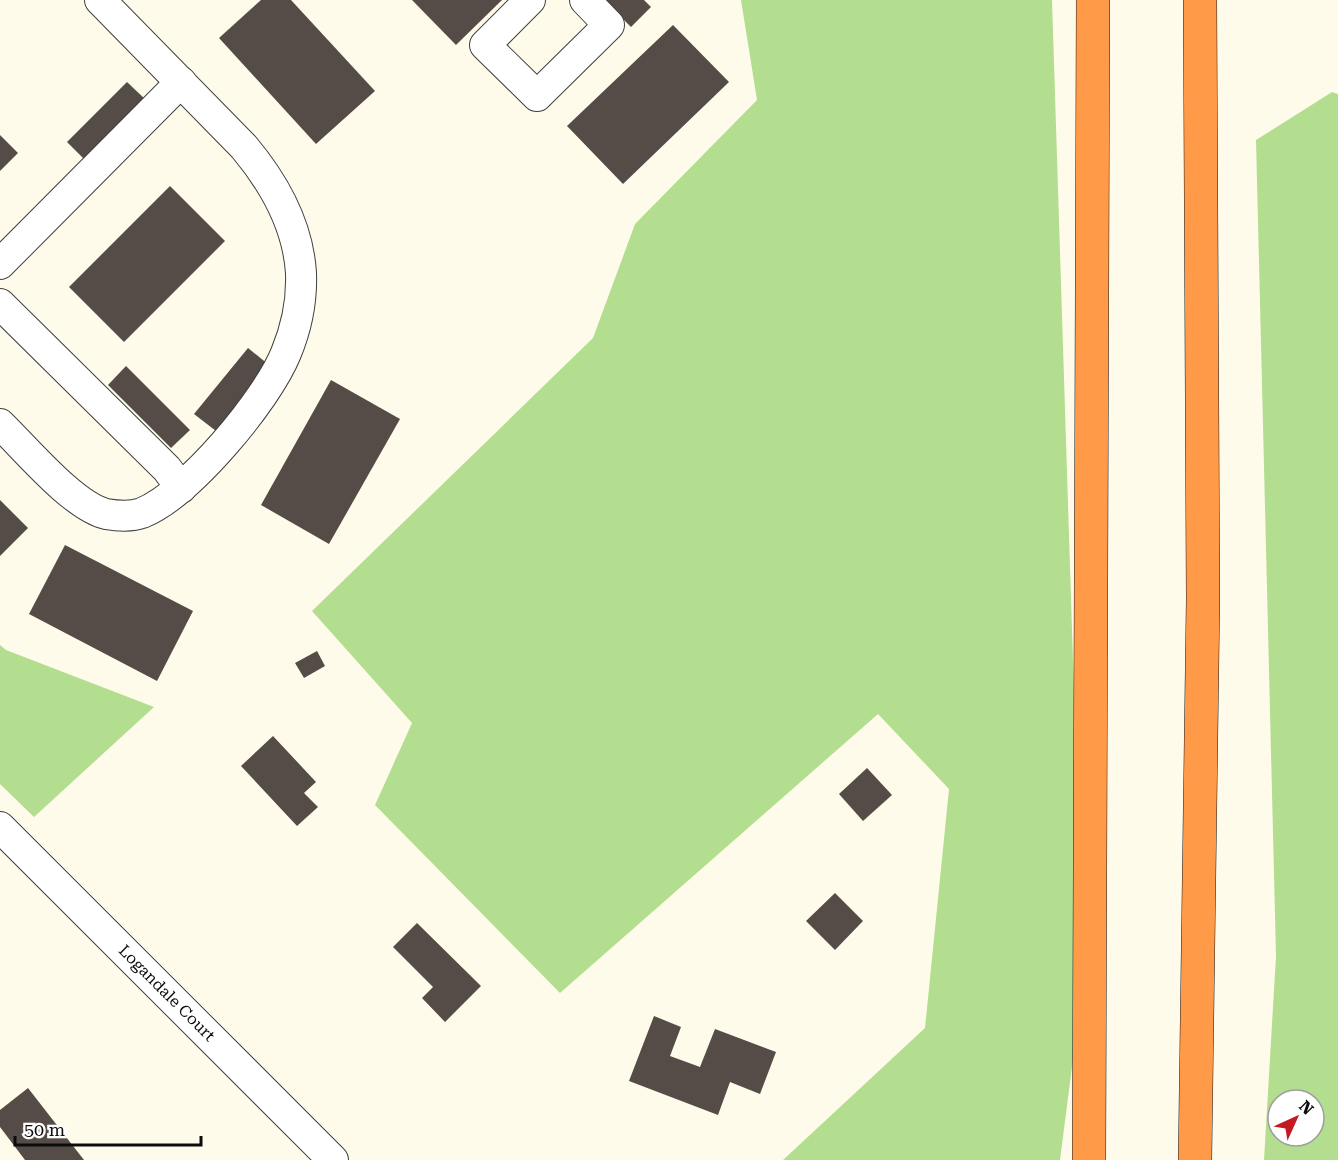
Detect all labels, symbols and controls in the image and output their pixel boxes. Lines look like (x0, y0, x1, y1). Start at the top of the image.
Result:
street label: Logandale Court (115, 941, 219, 1045)
north arrow (1266, 1088, 1326, 1148)
text: N (1295, 1097, 1317, 1119)
scale bar (15, 1109, 201, 1147)
text: 50 m (24, 1119, 65, 1140)

